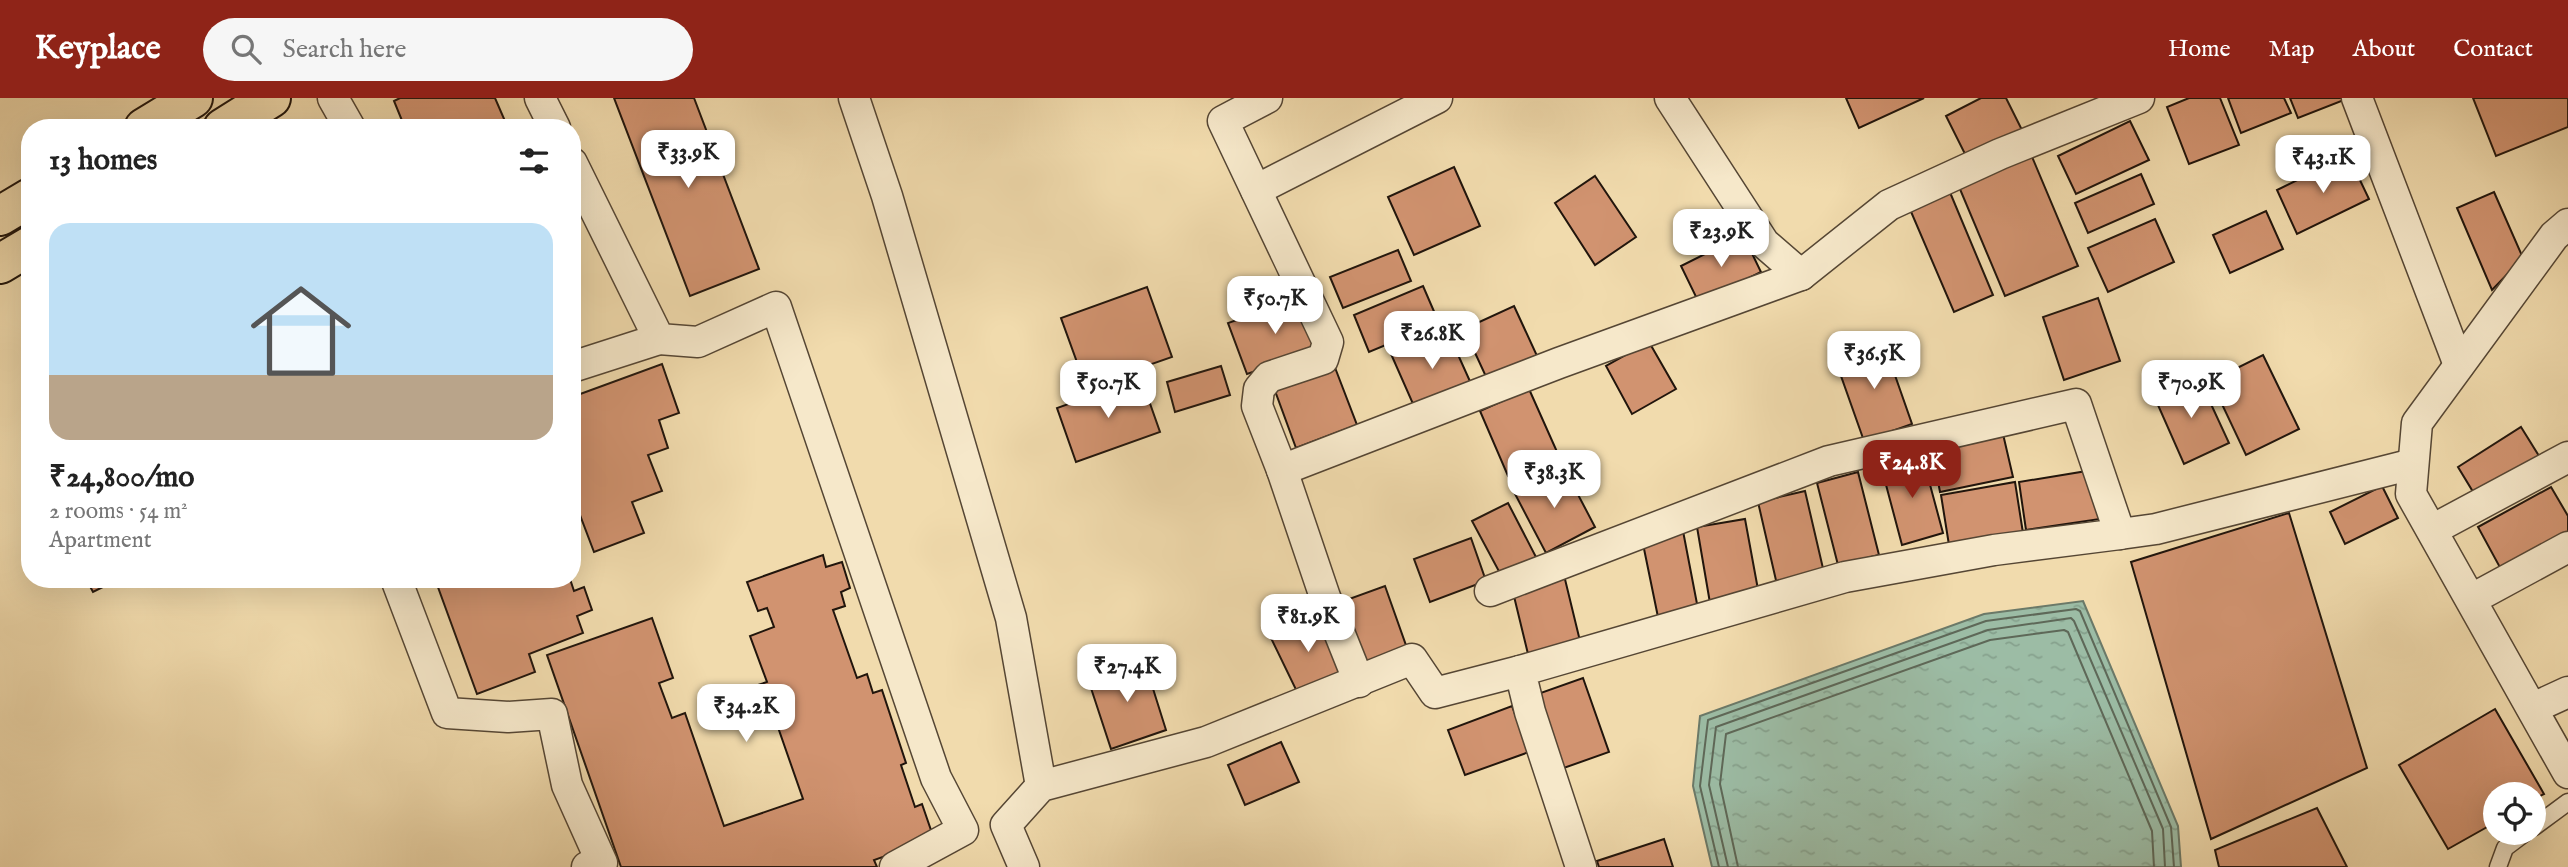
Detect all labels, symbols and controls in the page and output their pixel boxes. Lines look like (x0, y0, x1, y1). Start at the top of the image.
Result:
search box (203, 18, 693, 81)
text: Keyplace (35, 28, 161, 70)
icon: search (227, 30, 265, 68)
text: Search here (283, 33, 407, 66)
text: Home (2168, 34, 2231, 65)
text: Map (2269, 34, 2315, 65)
text: About (2353, 34, 2415, 65)
text: Contact (2453, 34, 2533, 65)
pin: ₹33.9K (631, 130, 745, 190)
pin: ₹43.1K (2266, 136, 2380, 195)
text: ₹33.9K (657, 138, 719, 167)
text: 13 homes (49, 142, 157, 180)
icon: filters (515, 142, 553, 180)
text: ₹43.1K (2291, 143, 2355, 172)
pin: ₹23.9K (1664, 209, 1778, 269)
text: ₹23.9K (1689, 217, 1753, 246)
icon: home (238, 268, 364, 394)
pin: ₹50.7K (1218, 276, 1332, 336)
text: ₹50.7K (1243, 284, 1307, 313)
pin: ₹26.8K (1375, 312, 1489, 371)
text: ₹26.8K (1400, 319, 1464, 348)
pin: ₹36.5K (1817, 331, 1931, 391)
text: ₹36.5K (1843, 339, 1905, 368)
pin: ₹50.7K (1051, 360, 1165, 420)
pin: ₹70.9K (2134, 360, 2248, 420)
text: ₹50.7K (1076, 368, 1140, 397)
text: ₹70.9K (2158, 368, 2224, 397)
pin: ₹24.8K (1855, 440, 1969, 500)
text: ₹24.8K (1879, 448, 1945, 477)
pin: ₹38.3K (1497, 450, 1611, 510)
text: ₹38.3K (1524, 458, 1584, 487)
text: ₹24,800/mo (49, 459, 194, 497)
text: 2 rooms · 54 m² (49, 497, 188, 526)
text: Apartment (49, 526, 152, 555)
pin: ₹81.9K (1251, 594, 1365, 654)
text: ₹81.9K (1277, 602, 1339, 631)
pin: ₹27.4K (1070, 644, 1184, 704)
text: ₹27.4K (1093, 652, 1161, 681)
pin: ₹34.2K (689, 684, 803, 744)
text: ₹34.2K (713, 692, 779, 721)
map controls (2483, 782, 2546, 845)
button: locate (2483, 782, 2546, 845)

